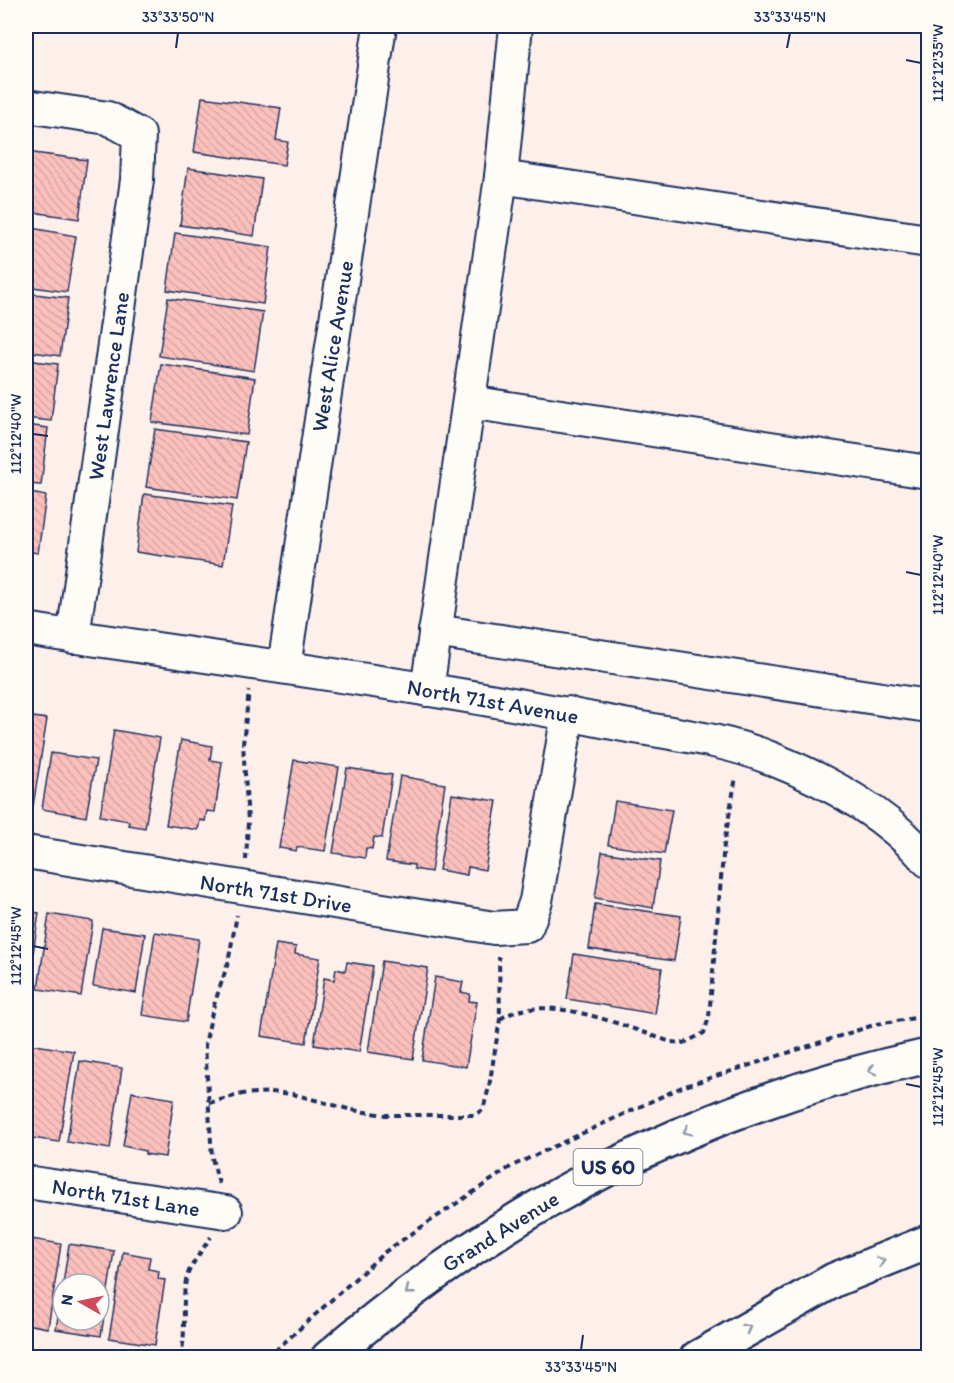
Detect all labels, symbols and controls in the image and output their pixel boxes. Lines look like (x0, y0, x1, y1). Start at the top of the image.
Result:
text: 33°33'50"N (142, 8, 214, 26)
text: 33°33'45"N (754, 8, 826, 26)
text: 112°12'35"W (929, 24, 947, 102)
street label: West Alice Avenue (306, 258, 359, 434)
street label: West Lawrence Lane (82, 290, 135, 482)
text: 112°12'40"W (7, 394, 25, 474)
text: 112°12'40"W (929, 535, 947, 615)
street label: North 71st Avenue (405, 673, 581, 730)
street label: North 71st Drive (198, 868, 354, 919)
text: 112°12'45"W (7, 906, 25, 986)
text: 112°12'45"W (929, 1047, 947, 1127)
one-way arrow (867, 1063, 877, 1076)
one-way arrow (682, 1124, 693, 1136)
road number: US 60 (574, 1149, 642, 1185)
street label: North 71st Lane (50, 1172, 202, 1223)
street label: Grand Avenue (437, 1185, 564, 1278)
one-way arrow (875, 1256, 886, 1268)
north arrow (51, 1272, 111, 1332)
one-way arrow (405, 1283, 416, 1294)
text: N (56, 1293, 77, 1307)
one-way arrow (741, 1324, 751, 1335)
text: 33°33'45"N (545, 1358, 617, 1376)

